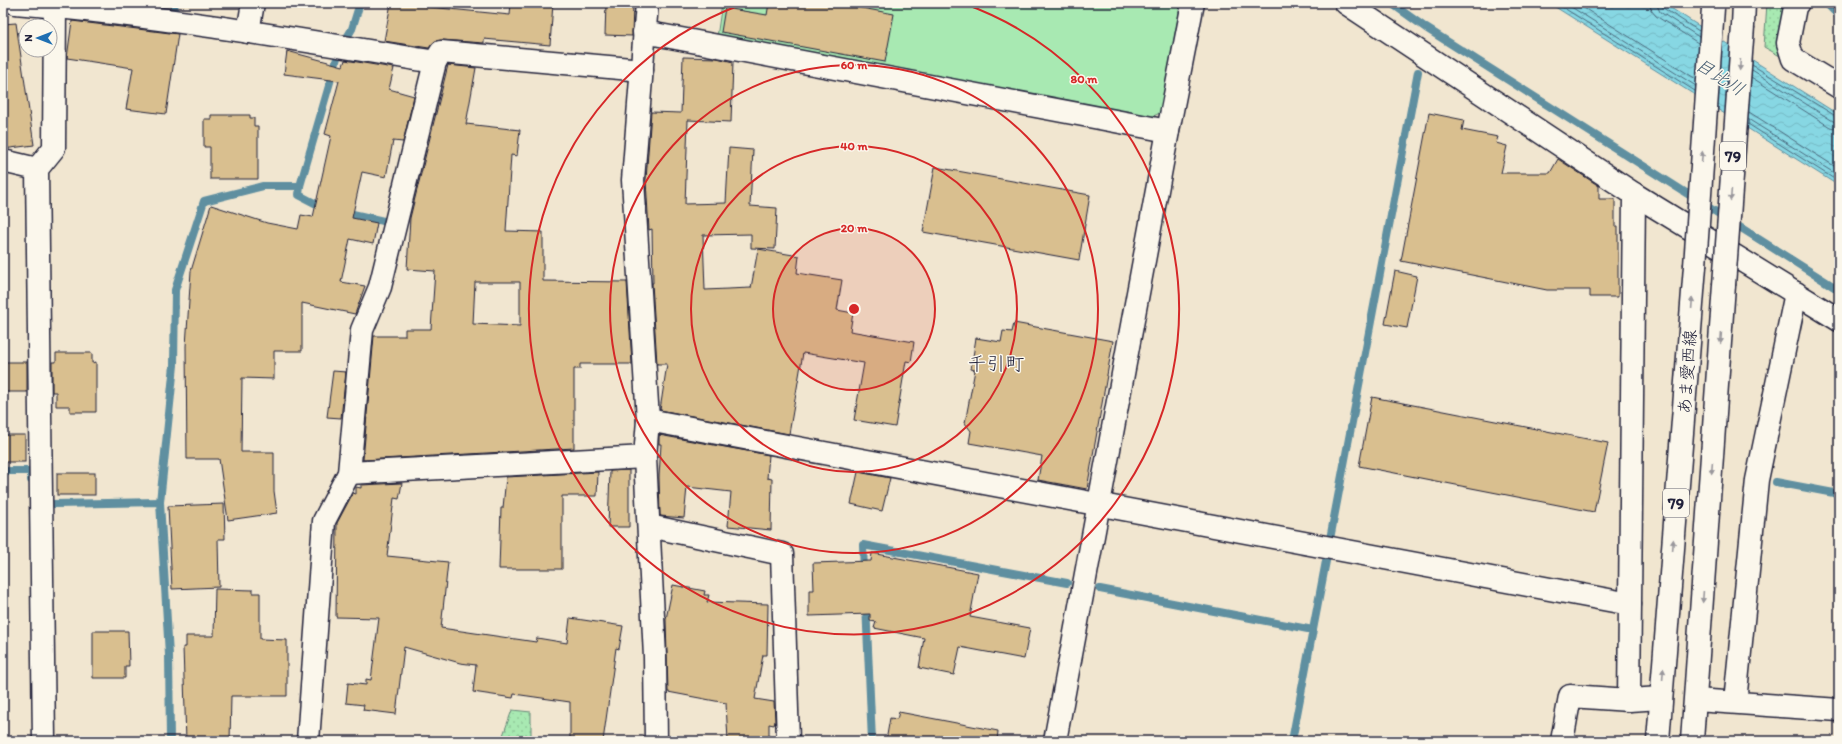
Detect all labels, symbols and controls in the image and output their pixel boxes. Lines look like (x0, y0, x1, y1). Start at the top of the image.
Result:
north arrow (18, 18, 58, 58)
text: N (22, 34, 35, 42)
water label: 目比川 (1691, 53, 1749, 101)
text: 60 m (841, 58, 868, 72)
one-way arrow (1736, 59, 1743, 71)
text: 80 m (1071, 72, 1098, 86)
text: 40 m (840, 139, 869, 153)
road number: 79 (1720, 142, 1746, 170)
one-way arrow (1699, 151, 1706, 163)
one-way arrow (1727, 189, 1734, 201)
text: 20 m (841, 221, 868, 235)
one-way arrow (1688, 297, 1695, 309)
centre of rings (847, 302, 861, 316)
street label: あま愛西線 (1674, 329, 1700, 415)
one-way arrow (1717, 332, 1724, 344)
district label: 千引町 (967, 352, 1025, 375)
one-way arrow (1708, 462, 1715, 474)
road number: 79 (1663, 489, 1689, 517)
one-way arrow (1670, 539, 1676, 551)
one-way arrow (1700, 591, 1707, 603)
one-way arrow (1659, 668, 1666, 680)

